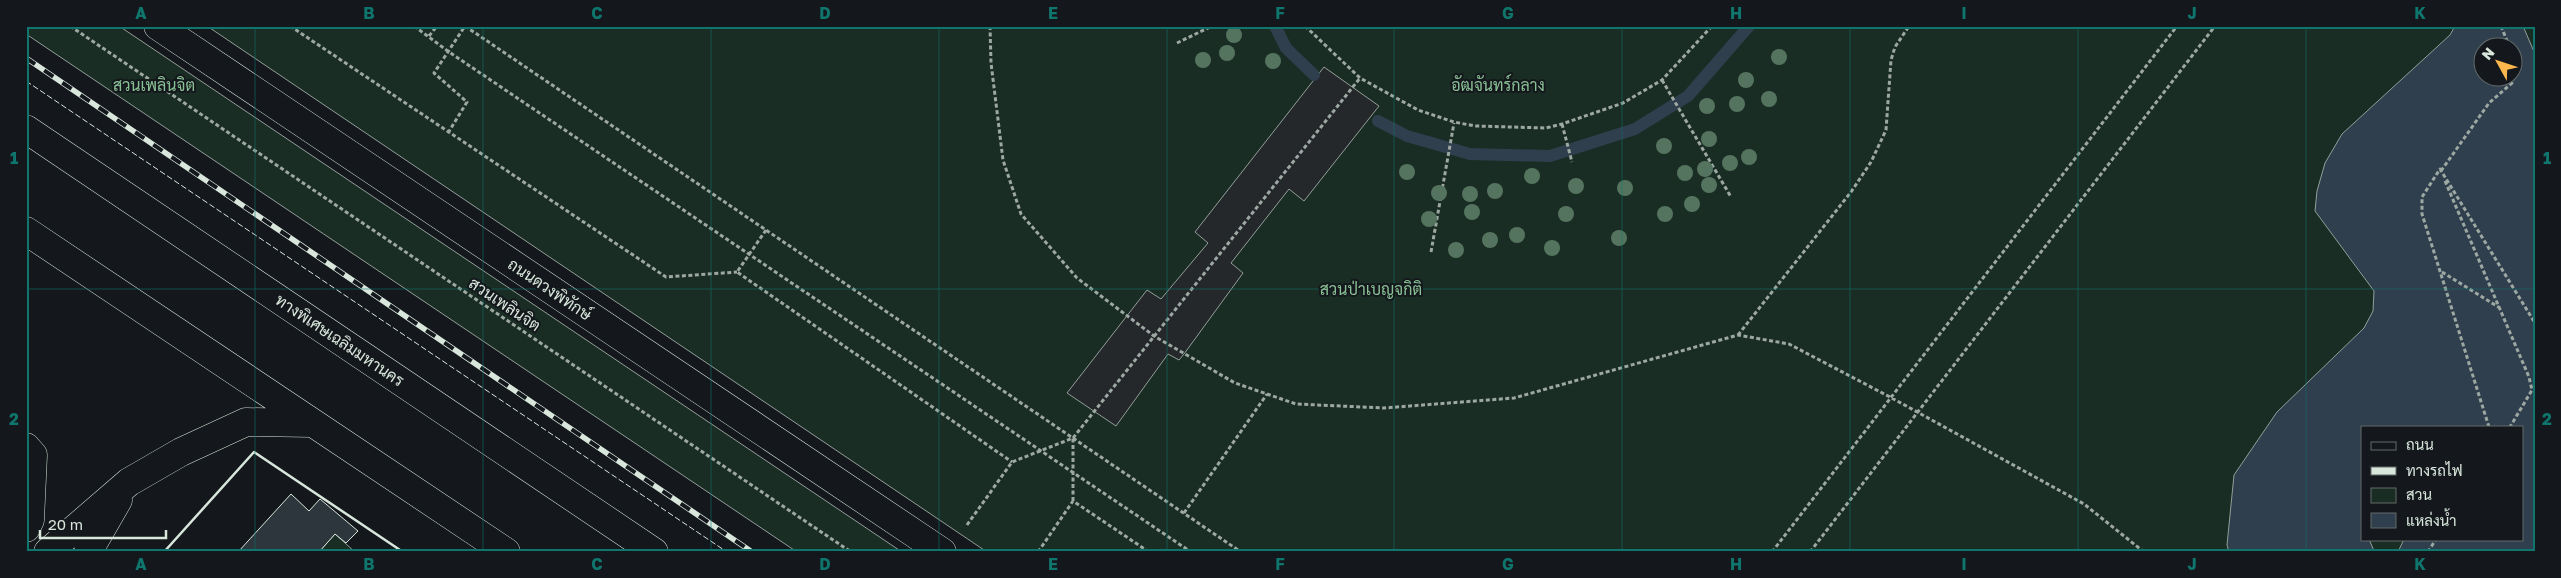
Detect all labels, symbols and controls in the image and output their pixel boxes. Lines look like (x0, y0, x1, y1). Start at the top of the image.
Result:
text: A (135, 3, 147, 23)
text: B (363, 3, 375, 23)
text: C (591, 3, 603, 23)
text: D (819, 3, 831, 23)
text: E (1048, 3, 1058, 23)
text: F (1275, 3, 1285, 23)
text: G (1502, 3, 1514, 23)
text: H (1730, 3, 1742, 23)
text: I (1961, 3, 1967, 23)
text: J (2187, 3, 2197, 23)
text: K (2414, 3, 2426, 23)
north arrow (2474, 38, 2524, 88)
text: N (2478, 44, 2498, 63)
park label: อัฒจันทร์กลาง (1451, 73, 1545, 95)
park label: สวนเพลินจิต (113, 75, 195, 95)
text: 1 (10, 148, 18, 168)
text: 1 (2543, 148, 2551, 168)
street label: ถนนดวงพิทักษ์ (504, 252, 597, 324)
street label: สวนเพลินจิต (465, 273, 545, 335)
park label: สวนป่าเบญจกิติ (1320, 279, 1422, 299)
street label: ทางพิเศษเฉลิมมหานคร (272, 289, 408, 391)
text: 2 (9, 409, 19, 429)
text: 2 (2542, 409, 2552, 429)
legend (2361, 426, 2524, 540)
text: ถนน (2406, 435, 2434, 453)
text: ทางรถไฟ (2406, 461, 2463, 479)
text: สวน (2406, 485, 2432, 503)
scale bar (40, 508, 166, 540)
text: แหล่งน้ำ (2406, 508, 2457, 529)
text: 20 m (48, 515, 83, 533)
text: A (135, 554, 147, 574)
text: B (363, 554, 375, 574)
text: C (591, 554, 603, 574)
text: D (819, 554, 831, 574)
text: E (1048, 554, 1058, 574)
text: F (1275, 554, 1285, 574)
text: G (1502, 554, 1514, 574)
text: H (1730, 554, 1742, 574)
text: I (1961, 554, 1967, 574)
text: J (2187, 554, 2197, 574)
text: K (2414, 554, 2426, 574)

